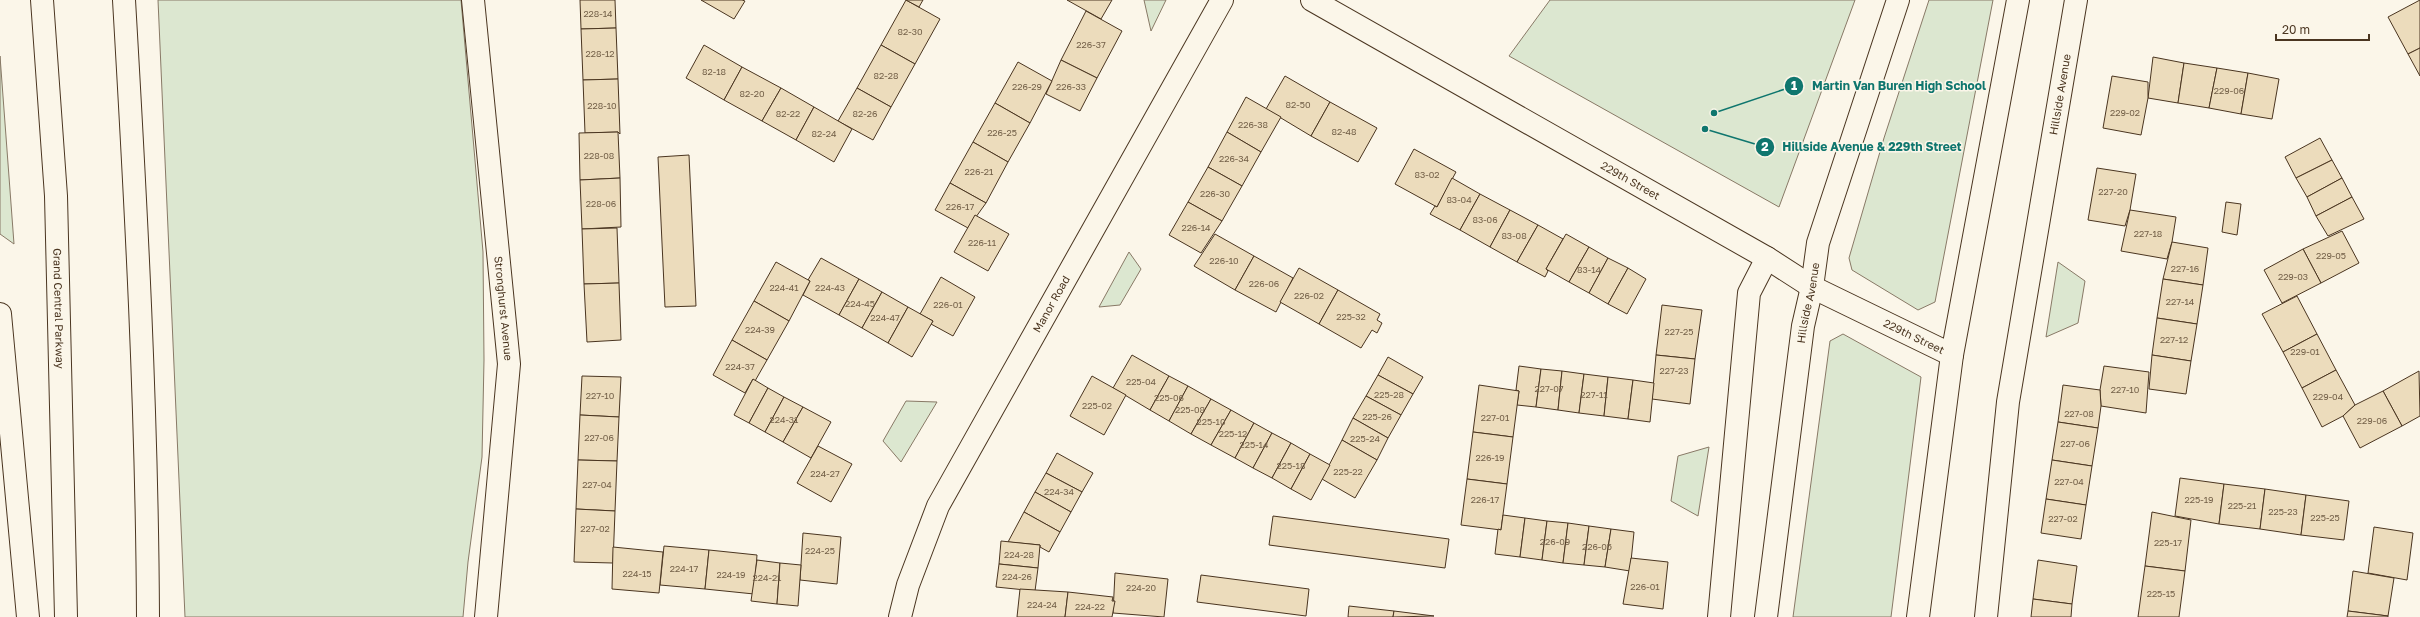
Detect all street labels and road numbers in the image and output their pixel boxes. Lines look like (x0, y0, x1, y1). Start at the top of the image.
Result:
street label: Hillside Avenue (2046, 53, 2073, 136)
street label: 229th Street (1599, 158, 1663, 202)
street label: Grand Central Parkway (51, 248, 67, 369)
street label: Stronghurst Avenue (492, 255, 516, 361)
street label: Hillside Avenue (1794, 262, 1821, 344)
street label: Manor Road (1030, 273, 1072, 335)
street label: 229th Street (1882, 316, 1947, 356)

